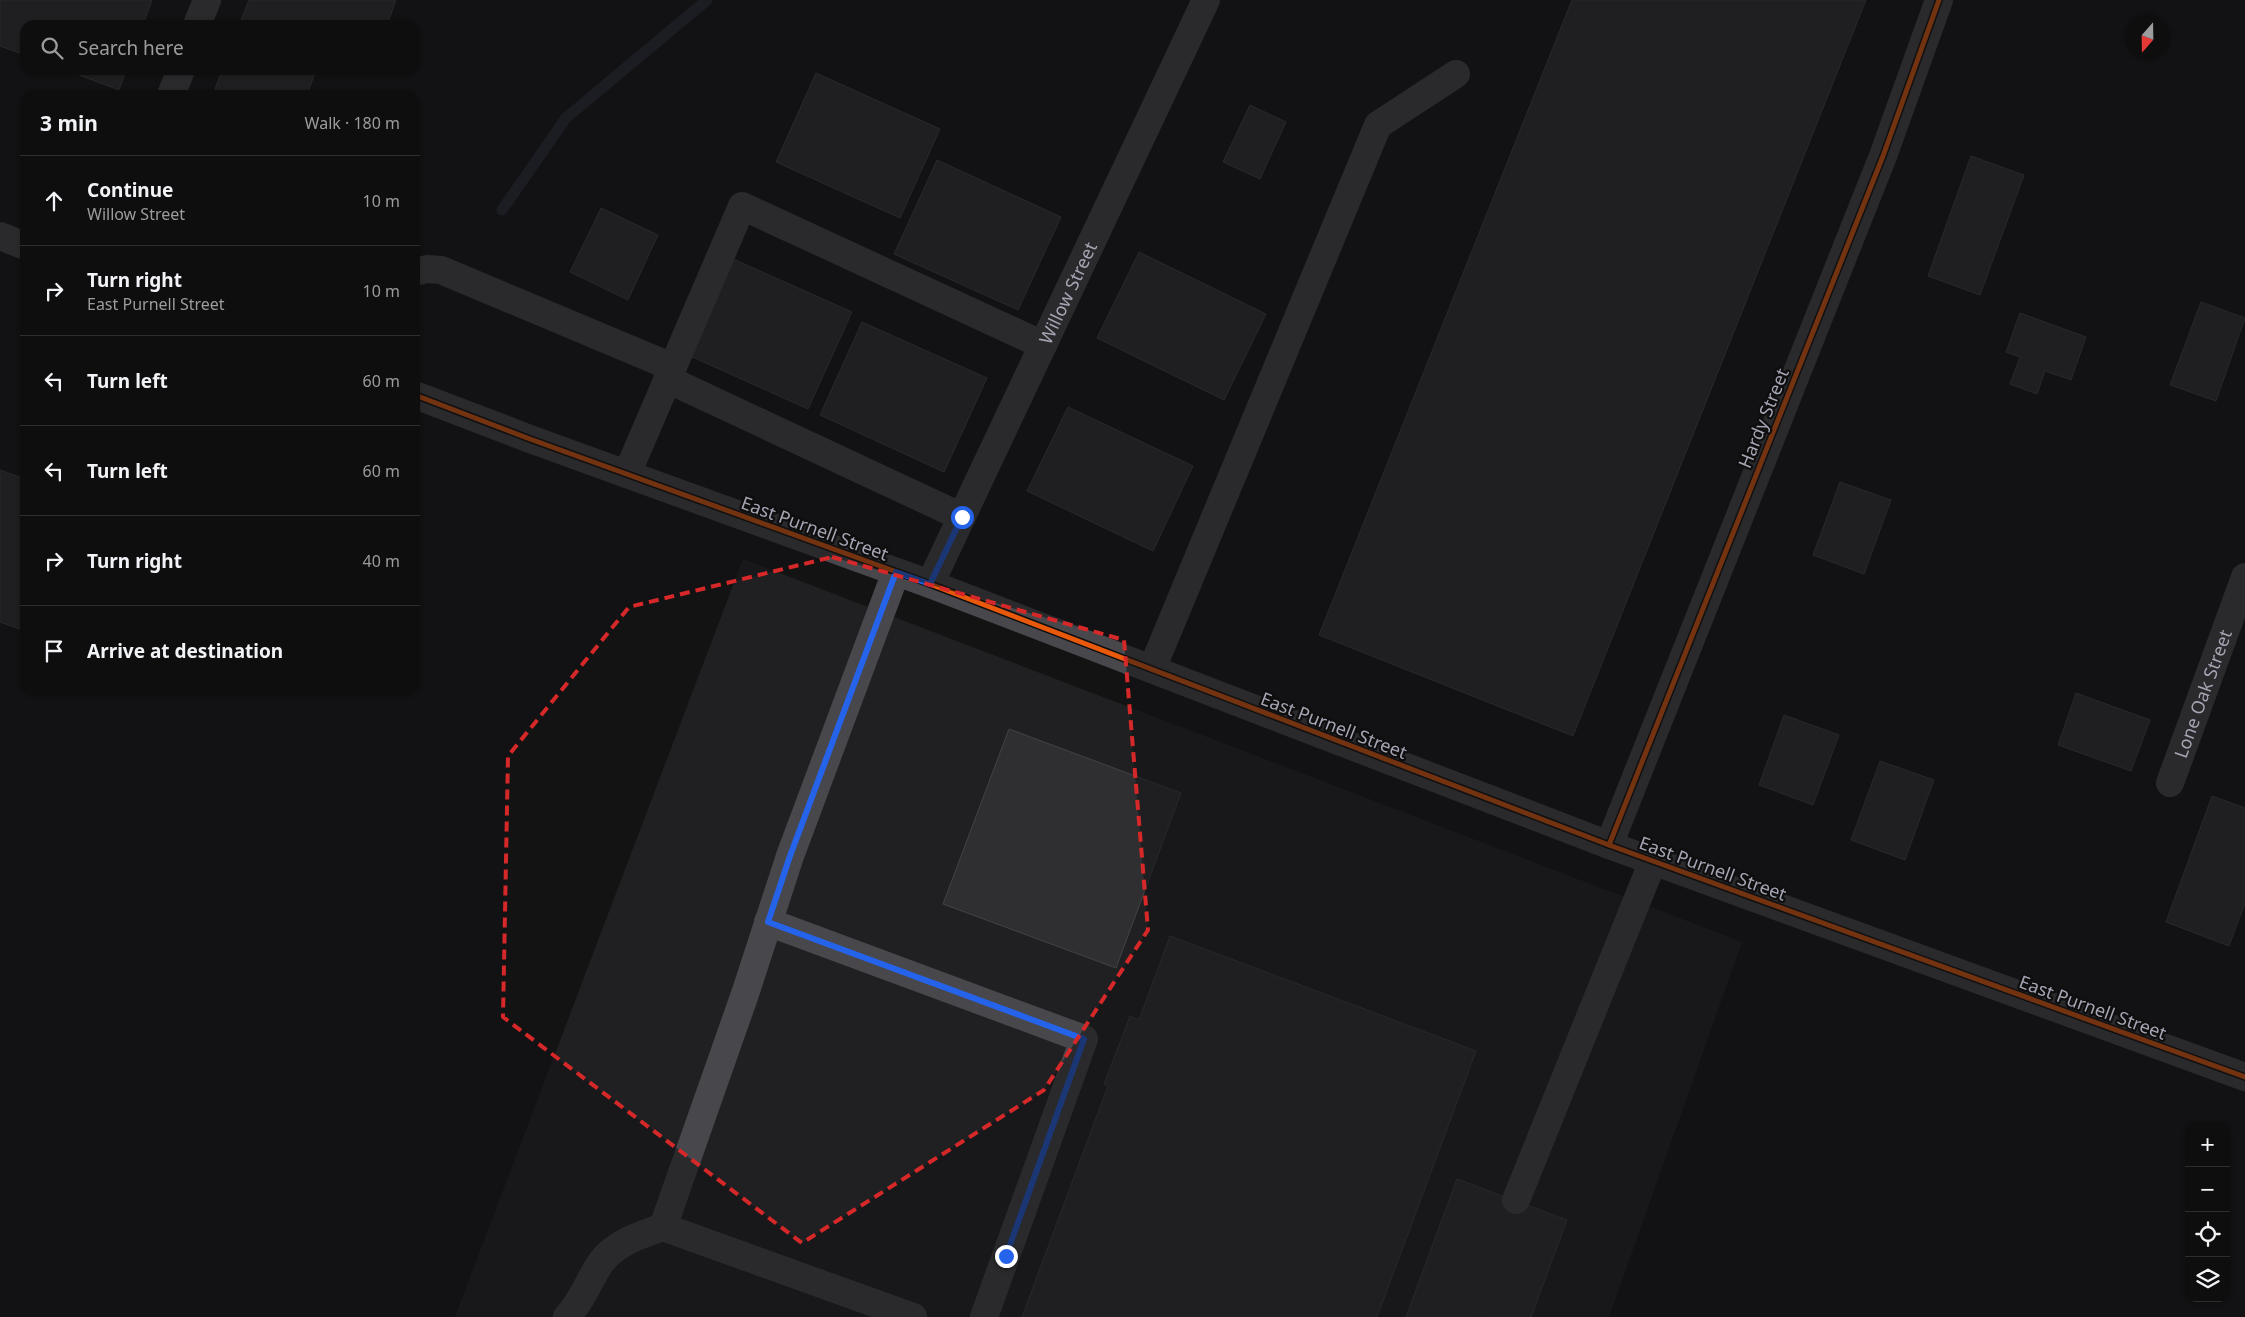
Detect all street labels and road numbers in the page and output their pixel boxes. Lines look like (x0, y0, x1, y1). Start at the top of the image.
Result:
street label: Willow Street (1033, 237, 1102, 348)
street label: Hardy Street (1732, 364, 1794, 471)
street label: East Purnell Street (738, 490, 892, 566)
street label: Lone Oak Street (2168, 626, 2237, 761)
street label: East Purnell Street (1257, 686, 1411, 764)
street label: East Purnell Street (1636, 830, 1790, 906)
street label: East Purnell Street (2016, 969, 2170, 1045)

